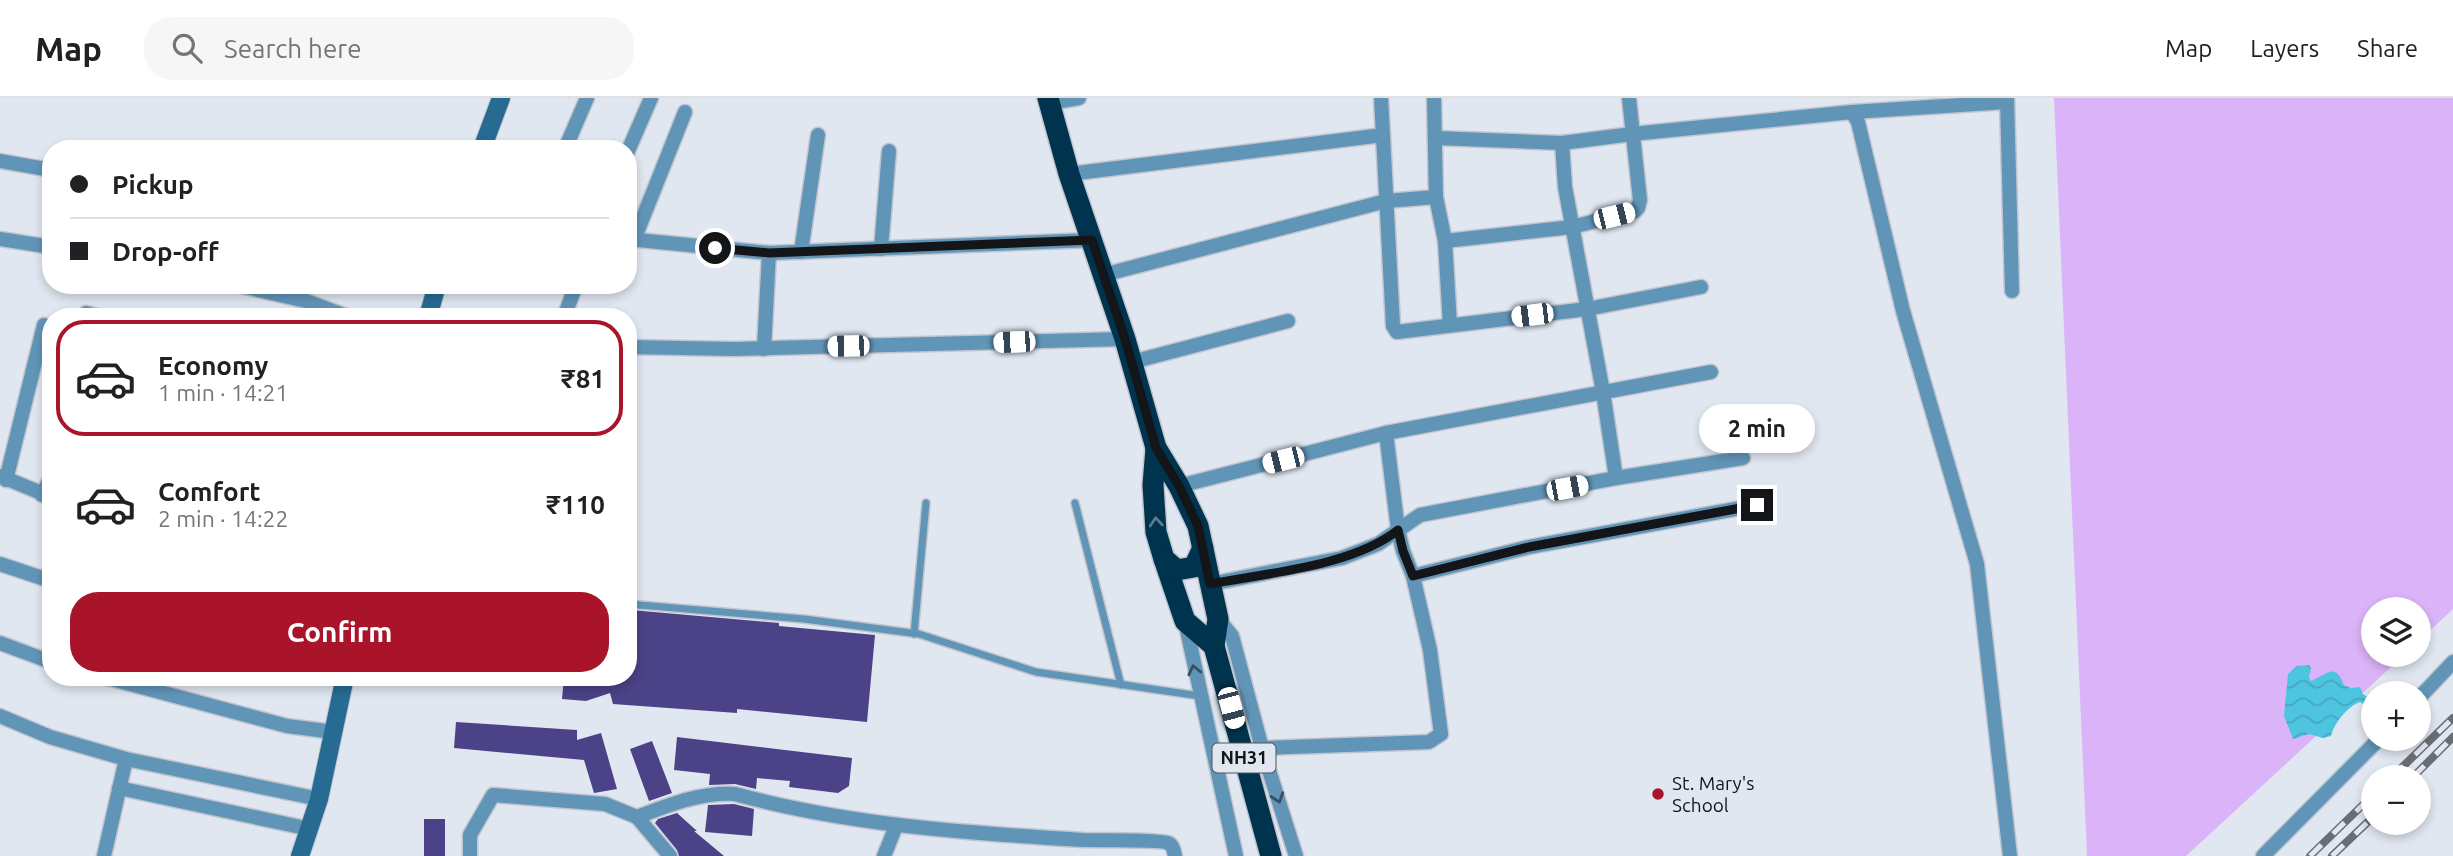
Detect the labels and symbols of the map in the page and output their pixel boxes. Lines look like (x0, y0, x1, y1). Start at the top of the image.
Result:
car (1592, 201, 1637, 231)
route start (699, 232, 731, 264)
car (1510, 302, 1555, 328)
car (993, 331, 1036, 353)
car (827, 335, 870, 357)
callout: 2 min (1699, 404, 1815, 452)
car (1261, 445, 1306, 475)
car (1545, 474, 1590, 502)
route end (1741, 489, 1773, 521)
one-way arrow (1149, 516, 1164, 527)
one-way arrow (1188, 664, 1203, 676)
car (1216, 685, 1247, 731)
road number: NH31 (1212, 744, 1276, 772)
place label: St. Mary's School (1672, 772, 1755, 816)
marker: St. Mary's School (1650, 786, 1666, 802)
one-way arrow (1269, 792, 1284, 804)

